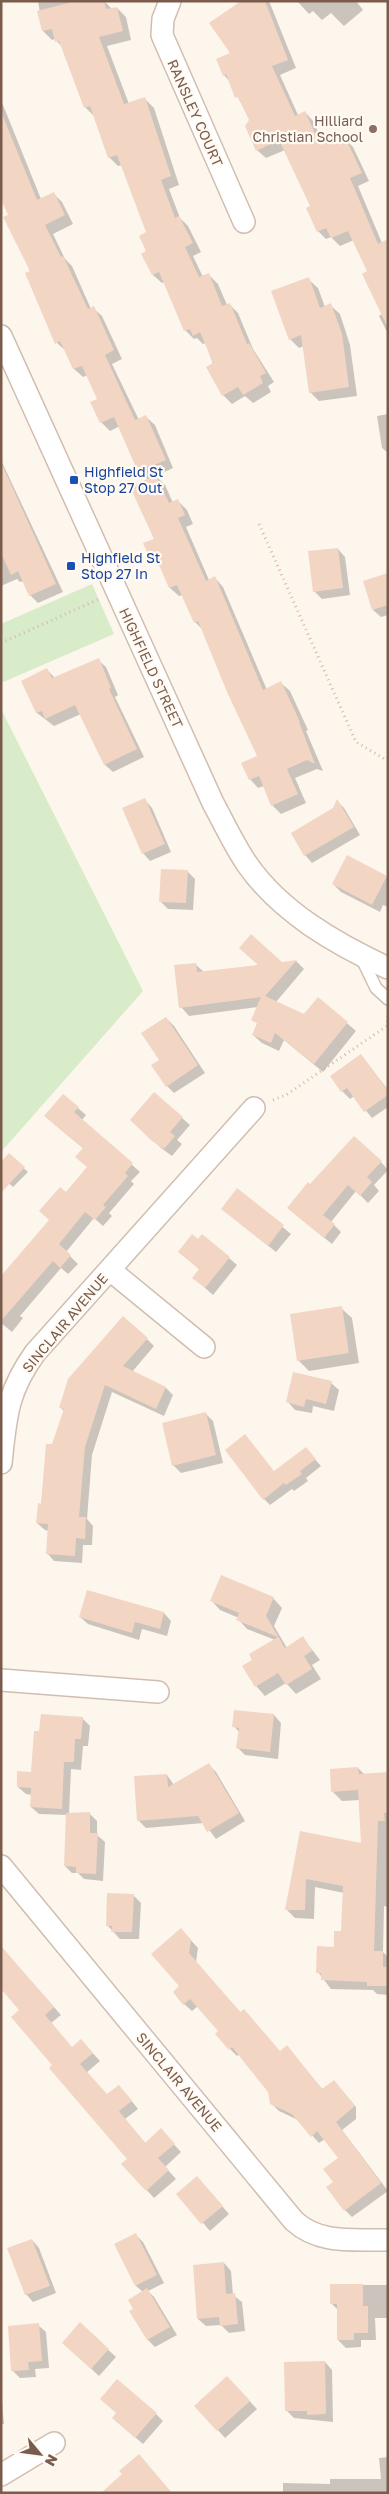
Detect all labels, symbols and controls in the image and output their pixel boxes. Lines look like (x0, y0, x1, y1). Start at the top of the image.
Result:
street label: RANSLEY COURT (164, 56, 227, 169)
place label: Hilliard Christian School (252, 112, 363, 145)
marker: Hilliard Christian School (367, 123, 379, 135)
place label: Highfield St Stop 27 Out (84, 463, 163, 496)
marker: Highfield St Stop 27 Out (68, 474, 80, 486)
place label: Highfield St Stop 27 In (81, 549, 160, 582)
marker: Highfield St Stop 27 In (65, 560, 77, 572)
street label: HIGHFIELD STREET (116, 605, 187, 731)
street label: SINCLAIR AVENUE (18, 1270, 111, 1376)
street label: SINCLAIR AVENUE (133, 2029, 226, 2135)
north arrow (15, 2429, 65, 2479)
text: N (42, 2452, 62, 2469)

